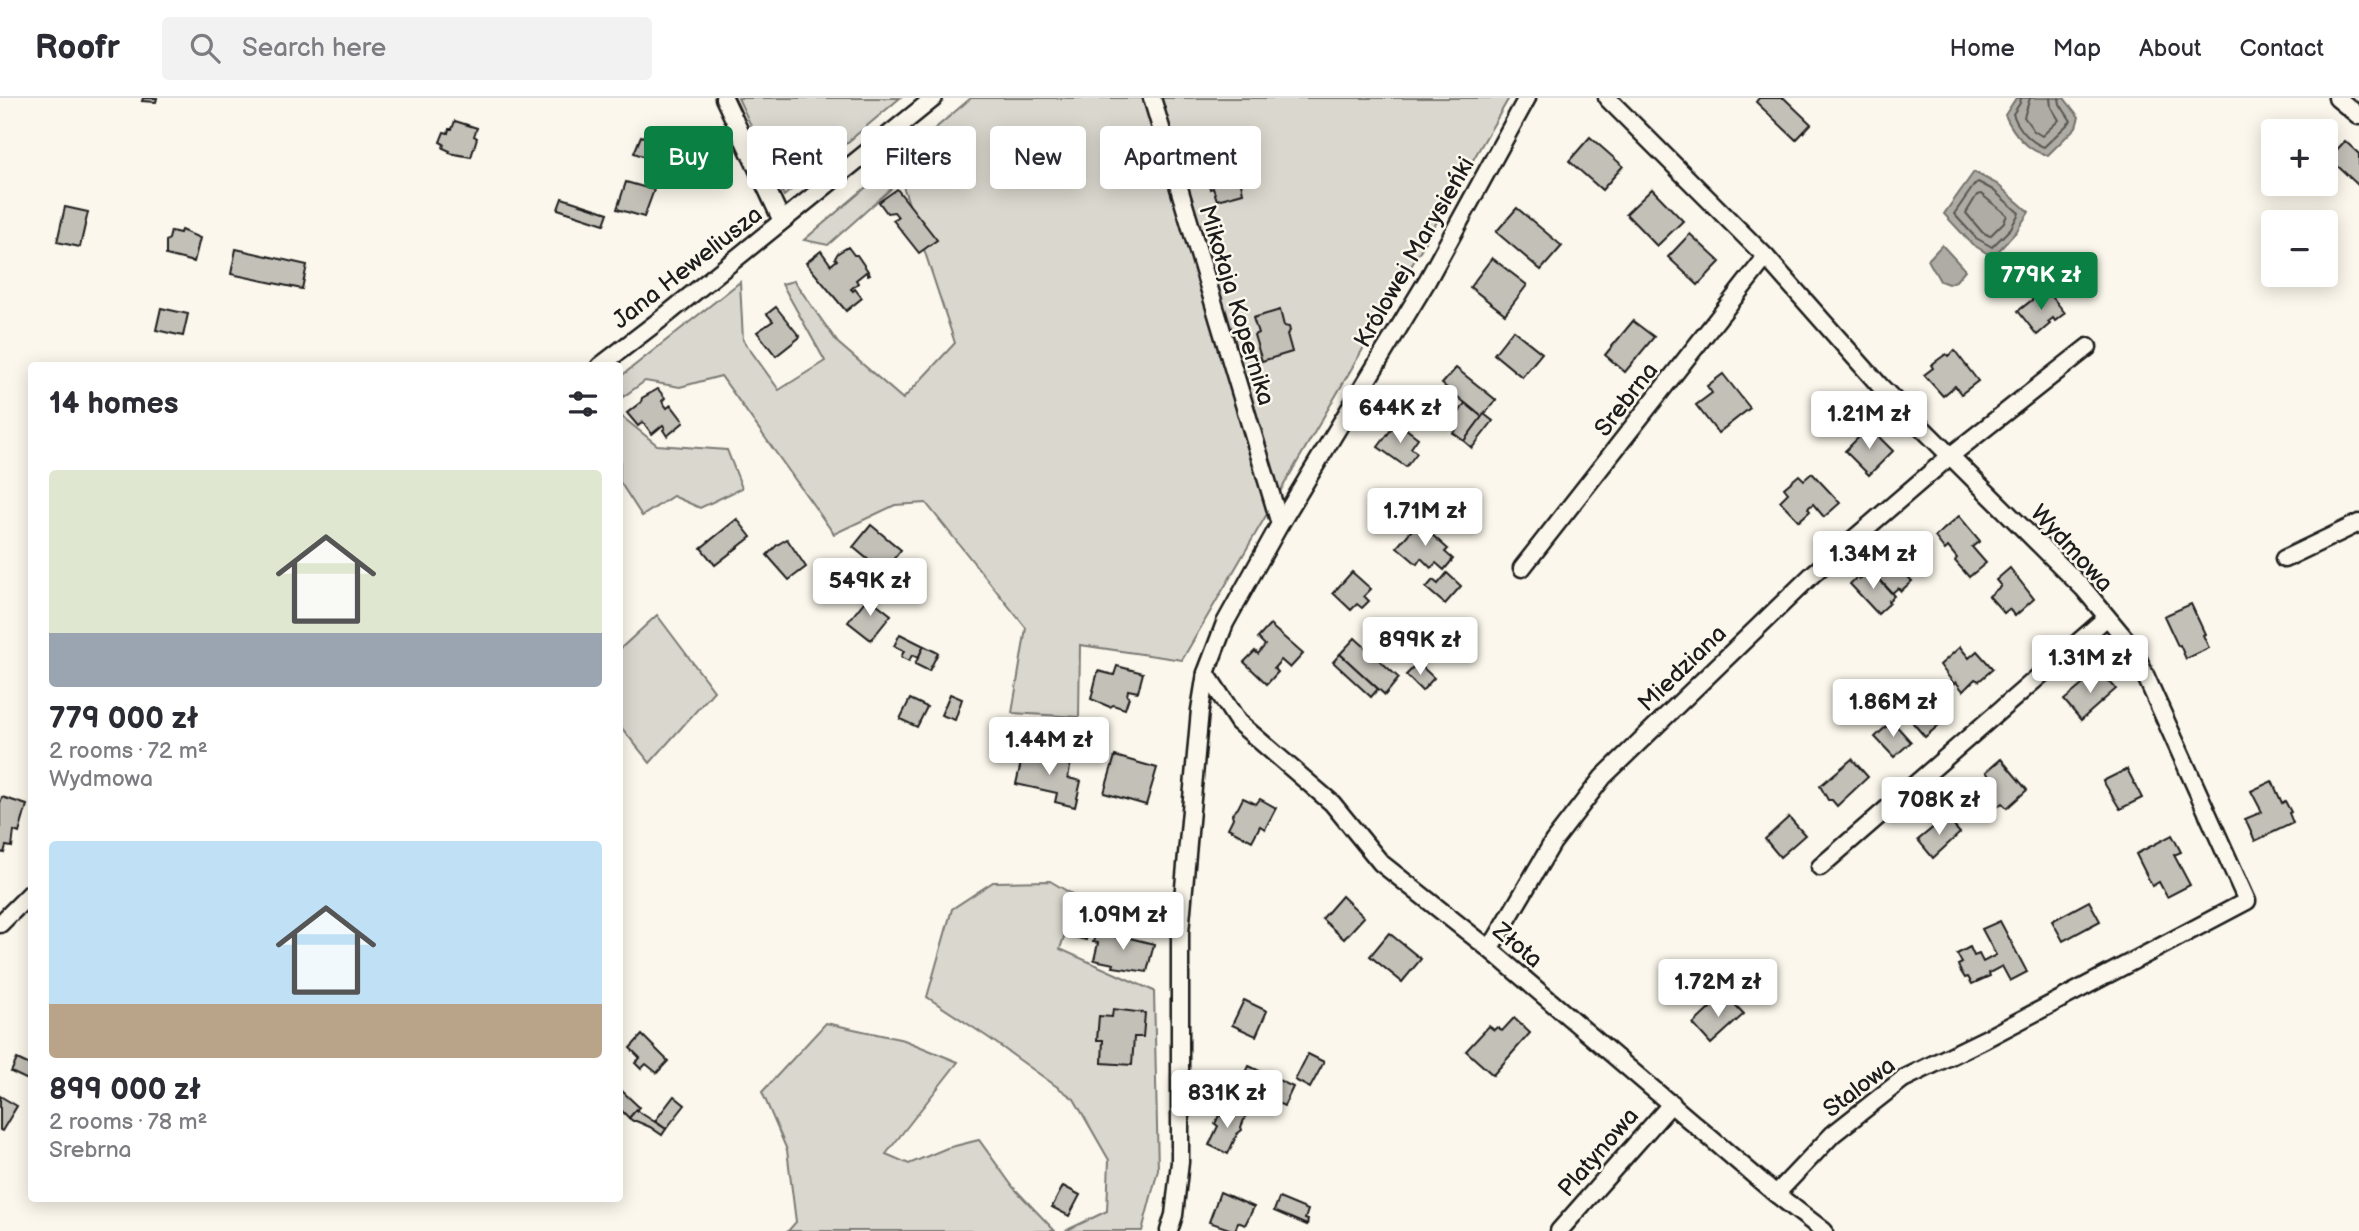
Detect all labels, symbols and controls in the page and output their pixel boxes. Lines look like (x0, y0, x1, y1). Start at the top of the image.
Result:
search box (162, 17, 652, 80)
text: Roofr (35, 28, 120, 68)
icon: search (186, 29, 224, 67)
text: Search here (242, 33, 386, 64)
text: Home (1950, 34, 2015, 63)
text: Map (2053, 34, 2101, 63)
text: About (2139, 34, 2201, 63)
text: Contact (2239, 34, 2324, 63)
map controls (2261, 119, 2338, 287)
button: + (2261, 119, 2338, 196)
chip: Buy (644, 126, 733, 189)
chip: Rent (747, 126, 847, 189)
chip: Filters (861, 126, 976, 189)
chip: New (990, 126, 1086, 189)
chip: Apartment (1100, 126, 1261, 189)
street label: Królowej Marysieńki (1348, 152, 1481, 353)
street label: Jana Heweliusza (607, 200, 768, 335)
street label: Mikołaja Kopernika (1192, 202, 1281, 409)
button: − (2261, 210, 2338, 287)
pin: 779K zł (1976, 252, 2106, 312)
text: 779K zł (2001, 261, 2081, 289)
street label: Srebrna (1588, 356, 1664, 442)
icon: filters (564, 385, 602, 423)
text: 14 homes (49, 386, 178, 422)
pin: 644K zł (1335, 386, 1465, 445)
pin: 1.21M zł (1797, 392, 1941, 451)
text: 644K zł (1358, 394, 1442, 422)
text: 1.21M zł (1827, 400, 1911, 428)
pin: 1.71M zł (1353, 489, 1497, 548)
text: 1.71M zł (1383, 497, 1467, 525)
street label: Wydmowa (2024, 499, 2119, 598)
icon: home (263, 516, 389, 642)
pin: 1.34M zł (1801, 532, 1945, 591)
text: 1.34M zł (1829, 540, 1917, 568)
pin: 549K zł (805, 559, 935, 618)
text: 549K zł (829, 567, 911, 595)
pin: 899K zł (1355, 618, 1485, 677)
street label: Miedziana (1632, 619, 1733, 718)
text: 899K zł (1379, 626, 1461, 654)
pin: 1.31M zł (2018, 636, 2162, 695)
text: 1.31M zł (2048, 644, 2132, 672)
pin: 1.86M zł (1821, 680, 1965, 739)
text: 1.86M zł (1849, 688, 1937, 716)
text: 779 000 zł (49, 701, 198, 737)
pin: 1.44M zł (977, 718, 1121, 777)
text: 1.44M zł (1005, 726, 1093, 754)
text: 2 rooms · 72 m² (49, 737, 208, 765)
text: Wydmowa (49, 765, 153, 793)
pin: 708K zł (1874, 778, 2004, 837)
text: 708K zł (1898, 786, 1980, 814)
icon: home (263, 887, 389, 1013)
pin: 1.09M zł (1051, 892, 1195, 952)
text: 1.09M zł (1079, 901, 1167, 929)
street label: Złota (1486, 916, 1548, 974)
pin: 1.72M zł (1646, 960, 1790, 1019)
text: 1.72M zł (1674, 968, 1762, 996)
street label: Stalowa (1817, 1051, 1901, 1124)
pin: 831K zł (1162, 1070, 1292, 1130)
text: 899 000 zł (49, 1072, 201, 1108)
text: 831K zł (1188, 1079, 1266, 1107)
street label: Platynowa (1552, 1102, 1645, 1203)
text: 2 rooms · 78 m² (49, 1108, 207, 1136)
text: Srebrna (49, 1136, 132, 1164)

